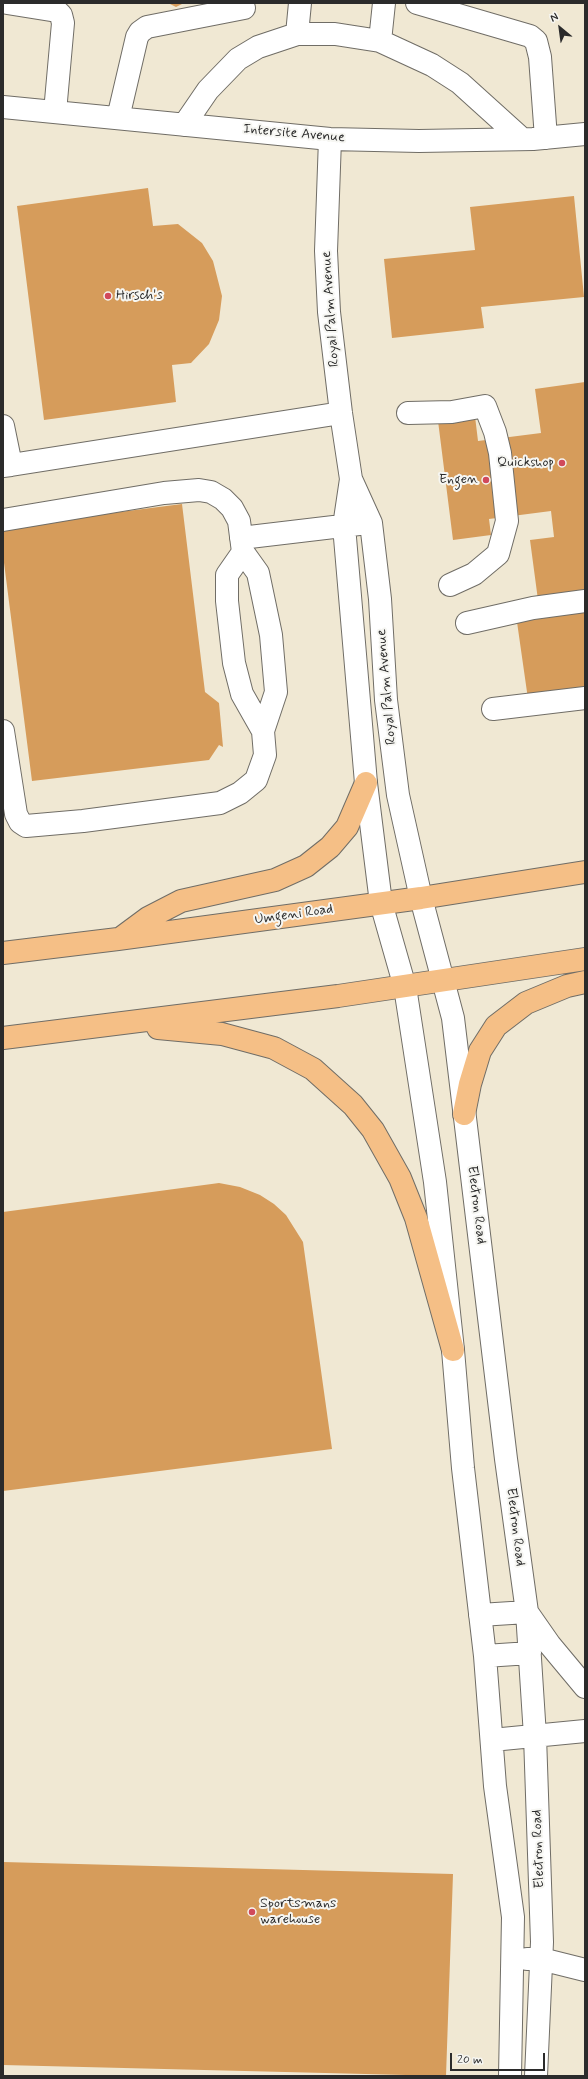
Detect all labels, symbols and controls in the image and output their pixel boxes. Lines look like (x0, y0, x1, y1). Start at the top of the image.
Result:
north arrow (540, 8, 580, 48)
text: N (548, 10, 561, 25)
street label: Intersite Avenue (242, 121, 346, 147)
street label: Royal Palm Avenue (319, 251, 343, 367)
place label: Hirsch's (116, 288, 163, 304)
marker: Hirsch's (103, 291, 113, 301)
place label: Quickshop (497, 455, 554, 471)
marker: Quickshop (557, 458, 567, 468)
place label: Engen (439, 472, 478, 488)
marker: Engen (481, 475, 491, 485)
street label: Royal Palm Avenue (374, 628, 400, 746)
street label: Umgeni Road (254, 901, 334, 929)
street label: Electron Road (463, 1165, 489, 1245)
street label: Electron Road (502, 1487, 528, 1567)
street label: Electron Road (529, 1809, 549, 1889)
place label: Sportsmans warehouse (260, 1896, 336, 1928)
marker: Sportsmans warehouse (247, 1907, 257, 1917)
scale bar (452, 2045, 547, 2071)
text: 20 m (457, 2052, 483, 2068)

